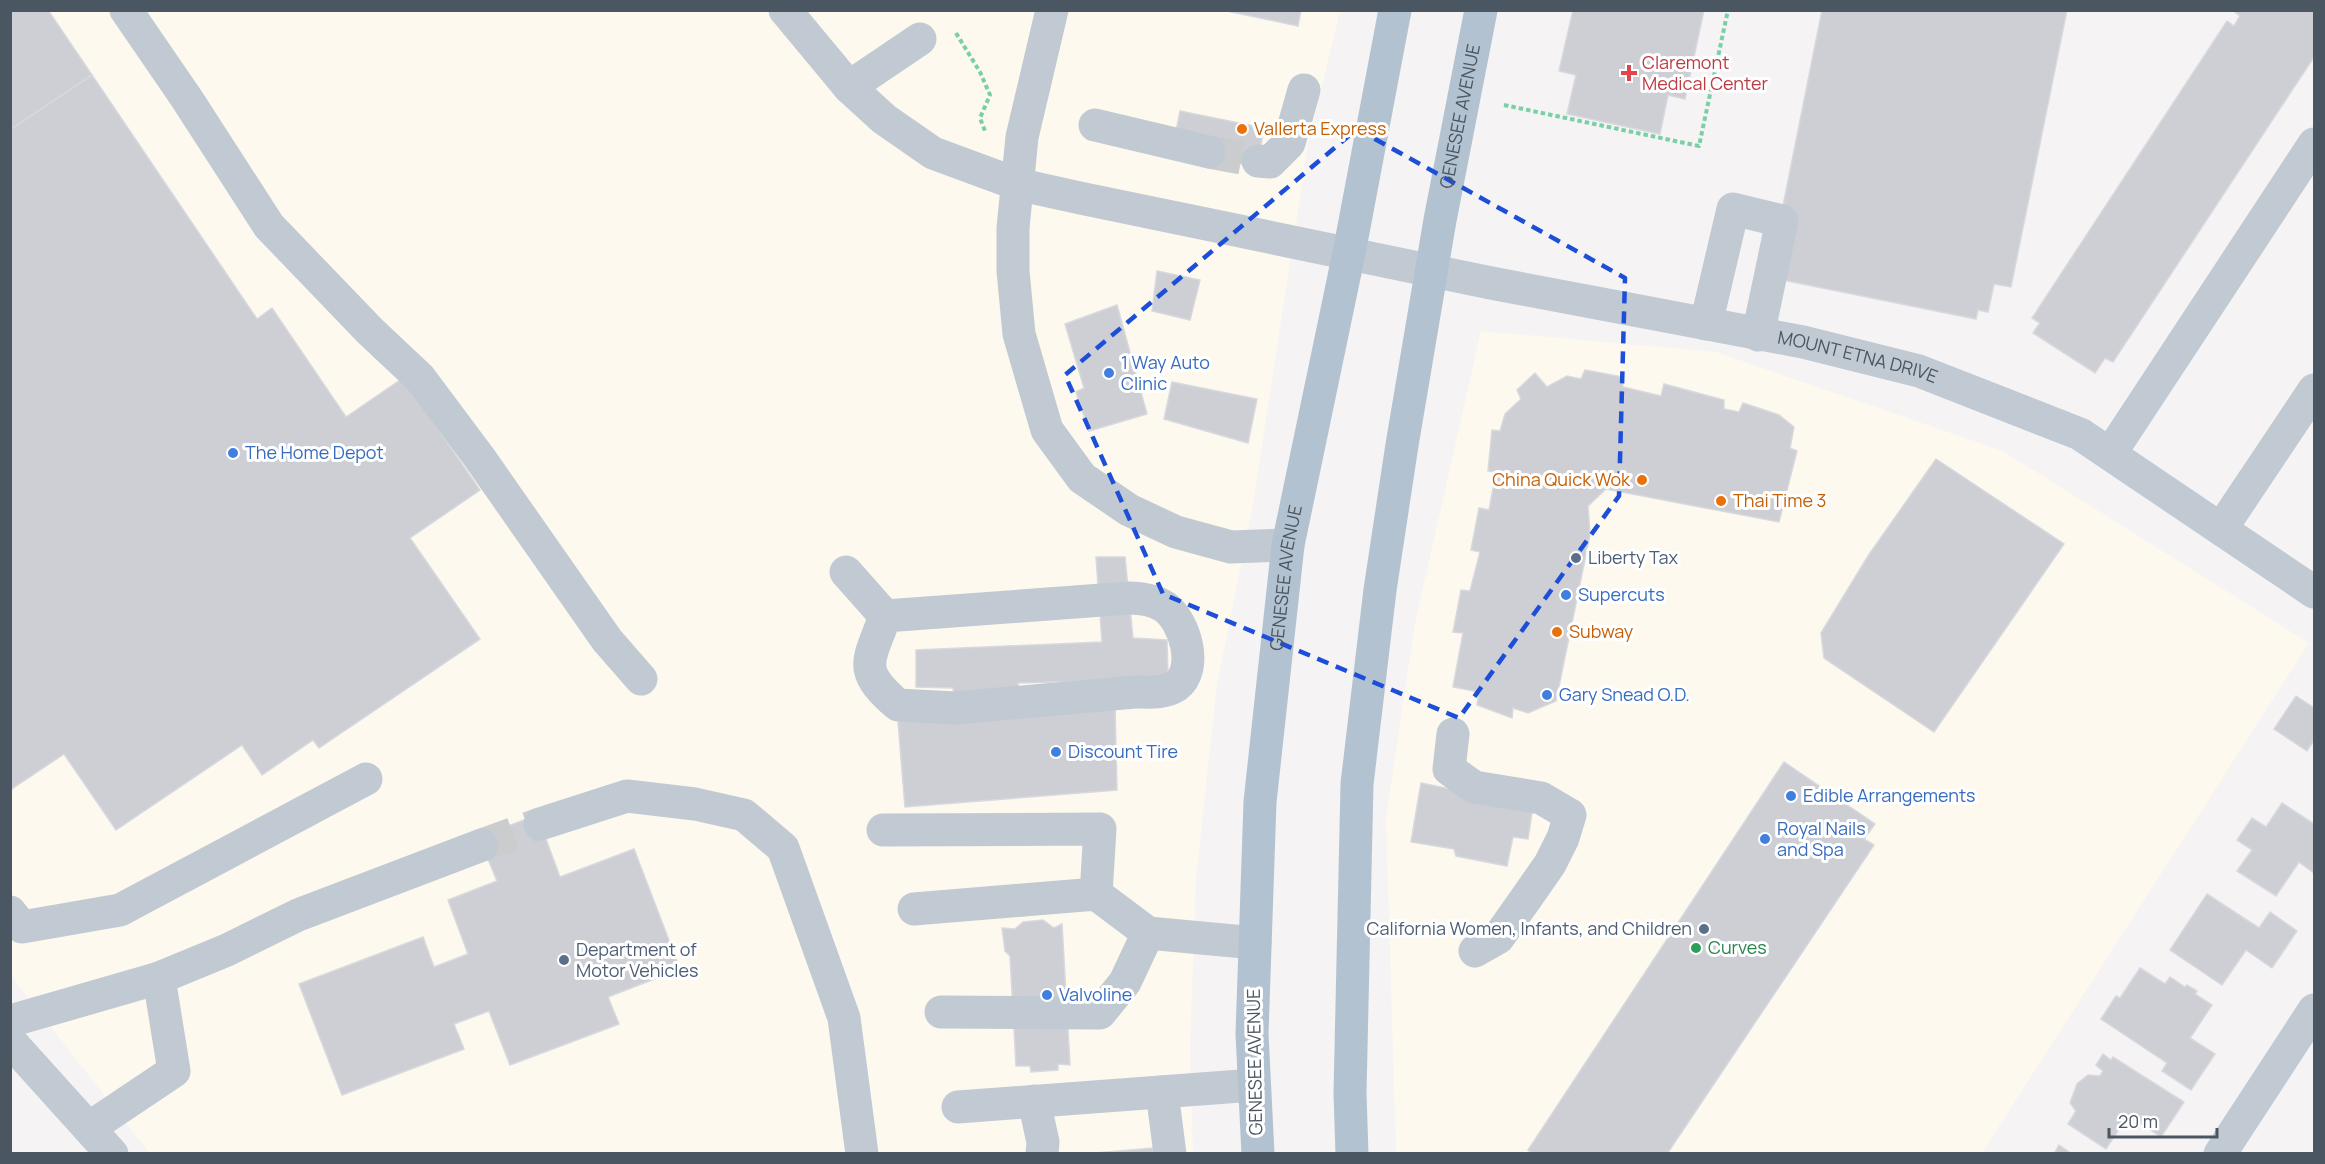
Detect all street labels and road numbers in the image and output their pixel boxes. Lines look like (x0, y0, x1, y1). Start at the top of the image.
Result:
street label: GENESEE AVENUE (1433, 42, 1485, 190)
street label: MOUNT ETNA DRIVE (1776, 324, 1941, 388)
street label: GENESEE AVENUE (1264, 503, 1307, 652)
street label: GENESEE AVENUE (1241, 988, 1267, 1136)

